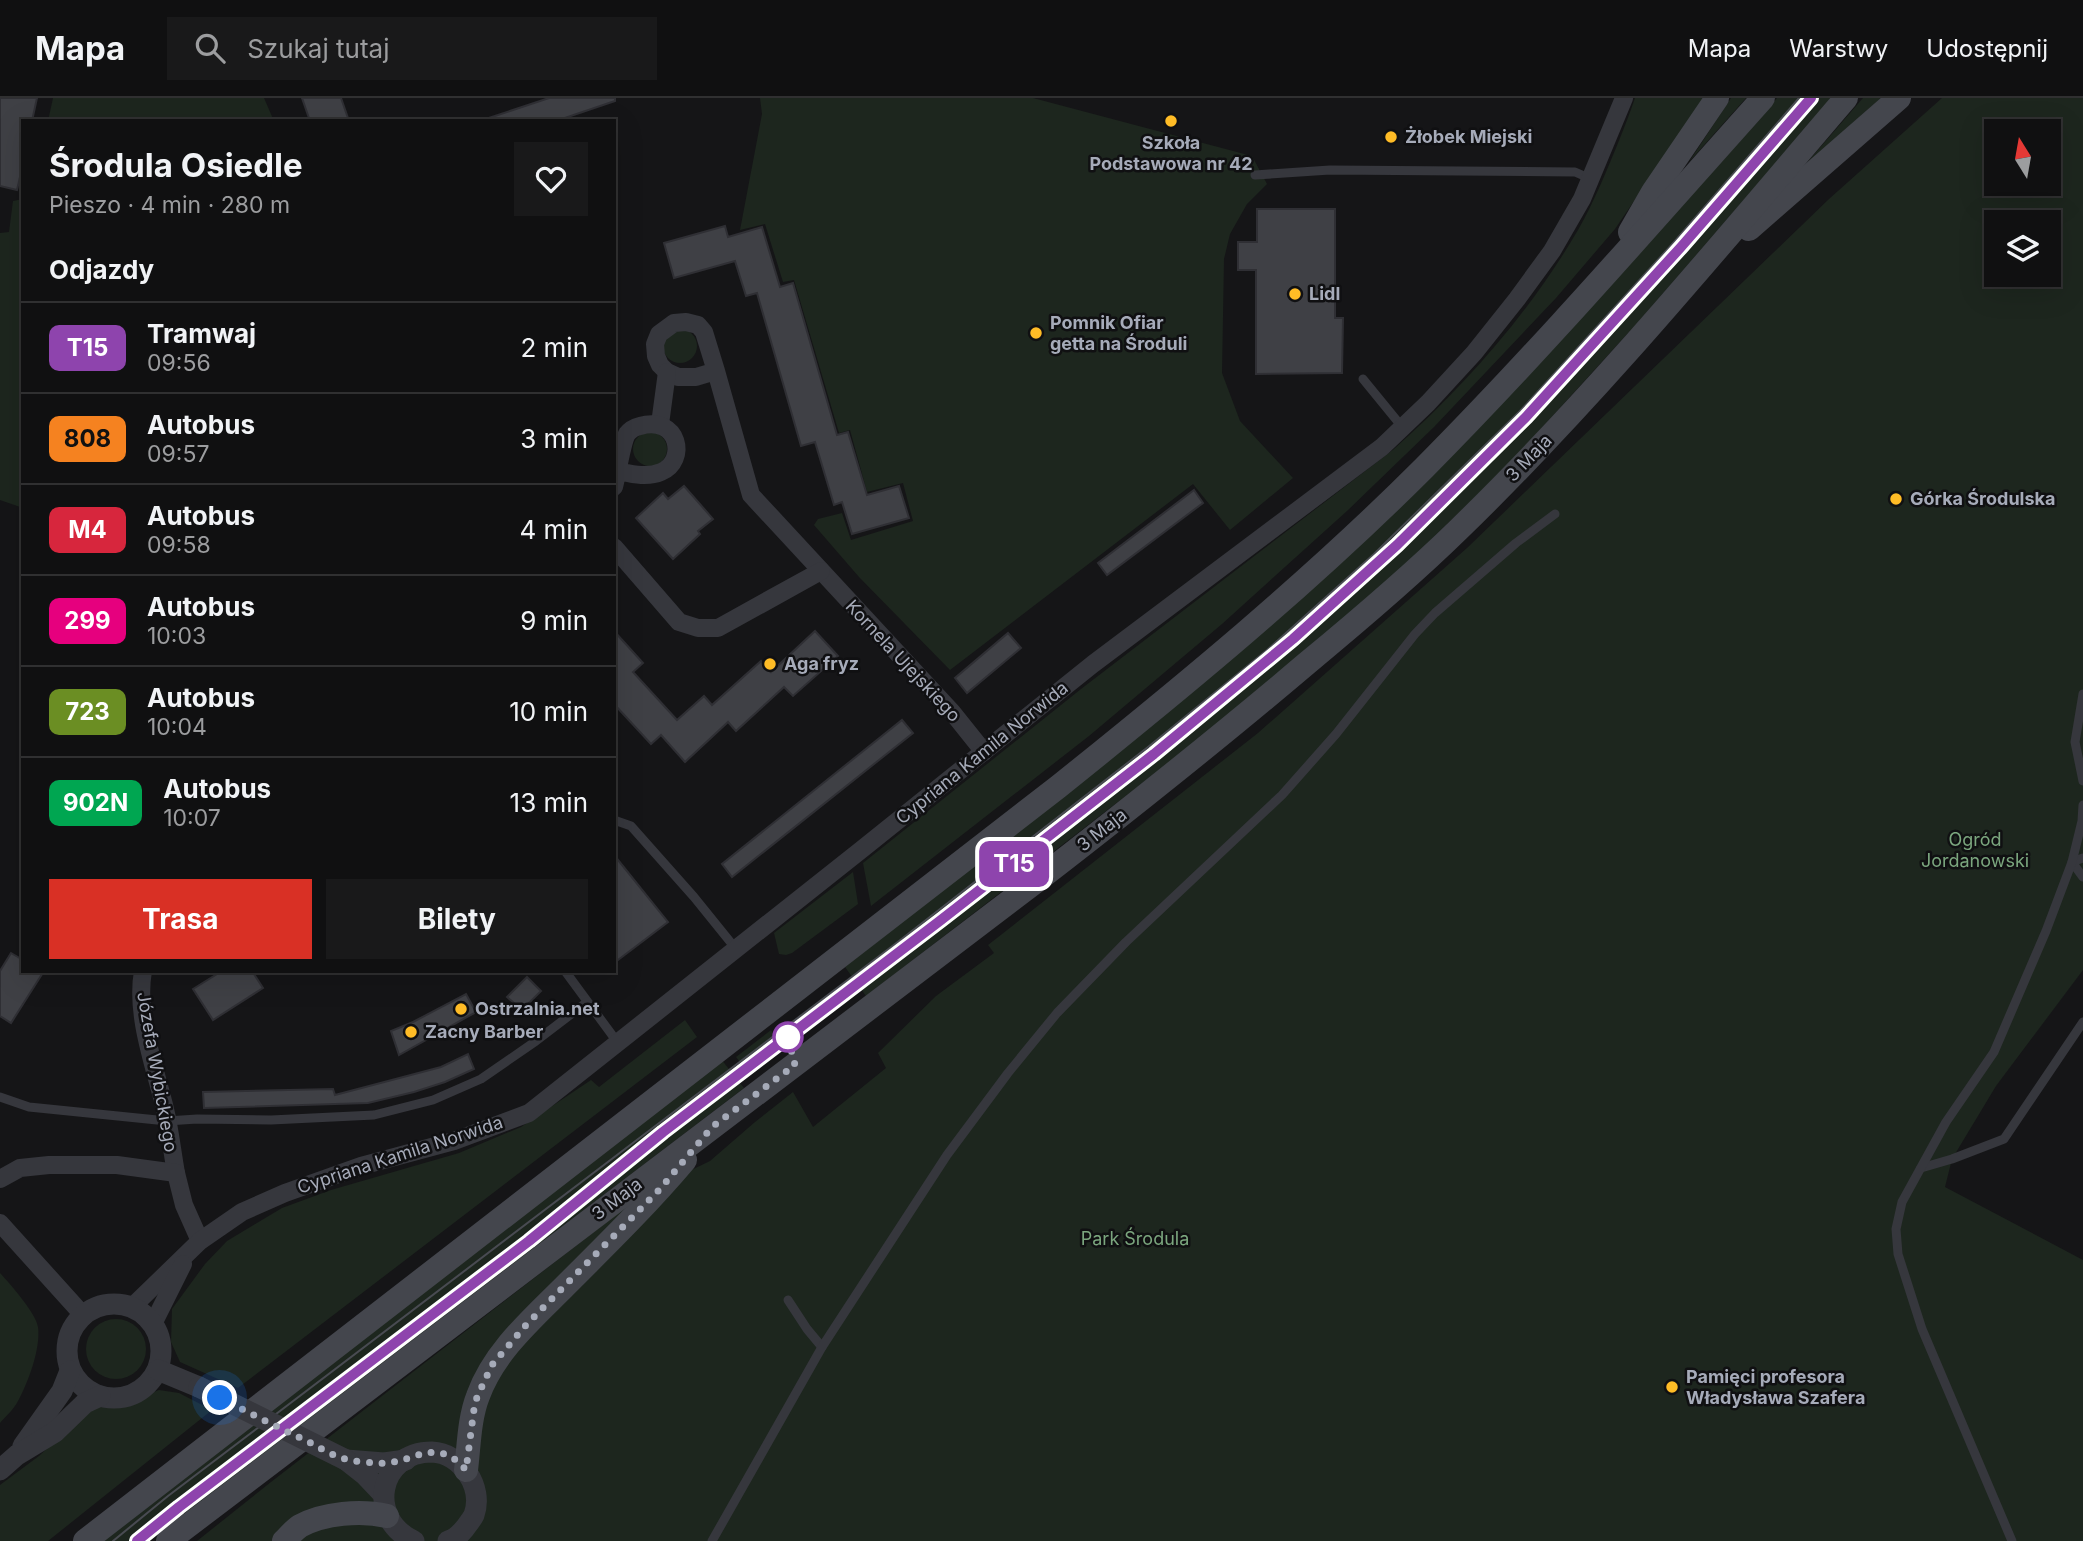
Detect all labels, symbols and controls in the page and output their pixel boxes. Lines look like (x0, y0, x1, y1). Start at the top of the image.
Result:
search box (167, 17, 657, 80)
text: Mapa (35, 28, 125, 68)
icon: search (191, 29, 229, 67)
text: Szukaj tutaj (247, 33, 390, 64)
text: Mapa (1688, 34, 1751, 63)
text: Warstwy (1789, 34, 1888, 63)
text: Udostępnij (1926, 34, 2048, 63)
marker: Szkoła Podstawowa nr 42 (1163, 113, 1179, 129)
north arrow (1984, 119, 2062, 196)
map controls (1984, 119, 2061, 287)
place label: Żłobek Miejski (1405, 126, 1532, 147)
marker: Żłobek Miejski (1383, 129, 1399, 145)
place label: Szkoła Podstawowa nr 42 (1089, 132, 1253, 174)
button: heart (514, 142, 588, 216)
text: Środula Osiedle (49, 145, 303, 185)
text: Pieszo · 4 min · 280 m (49, 191, 290, 219)
button: layers (1984, 210, 2061, 287)
text: Odjazdy (49, 254, 154, 285)
place label: Lidl (1309, 283, 1340, 304)
marker: Lidl (1287, 286, 1303, 302)
place label: Pomnik Ofiar getta na Środuli (1050, 312, 1187, 354)
text: Tramwaj (147, 318, 256, 349)
marker: Pomnik Ofiar getta na Środuli (1028, 325, 1044, 341)
text: 2 min (520, 332, 588, 363)
text: T15 (67, 333, 108, 362)
text: 09:56 (147, 349, 211, 377)
text: Autobus (147, 409, 255, 440)
text: 3 min (520, 423, 588, 454)
text: 808 (64, 424, 111, 453)
street label: 3 Maja (1501, 430, 1556, 485)
text: 09:57 (147, 440, 209, 468)
place label: Górka Środulska (1910, 488, 2055, 509)
marker: Górka Środulska (1888, 491, 1904, 507)
text: Autobus (147, 500, 255, 531)
text: 4 min (519, 514, 588, 545)
text: M4 (68, 515, 107, 544)
text: 09:58 (147, 531, 211, 559)
text: Autobus (147, 591, 255, 622)
street label: Kornela Ujejskiego (842, 596, 965, 726)
text: 9 min (520, 605, 588, 636)
text: 299 (64, 606, 111, 635)
text: 10:03 (147, 622, 206, 650)
place label: Aga fryz (784, 653, 859, 674)
marker: Aga fryz (762, 656, 778, 672)
street label: Cypriana Kamila Norwida (892, 677, 1072, 828)
text: Autobus (147, 682, 255, 713)
text: 10 min (509, 696, 588, 727)
text: 723 (65, 697, 110, 726)
text: 10:04 (147, 713, 207, 741)
text: Autobus (163, 773, 271, 804)
text: 13 min (510, 787, 588, 818)
text: 902N (63, 788, 128, 817)
text: 10:07 (163, 804, 221, 832)
street label: 3 Maja (1073, 804, 1131, 855)
park label: Ogród Jordanowski (1921, 829, 2029, 871)
line badge: T15 (974, 841, 1054, 887)
text: T15 (993, 849, 1035, 878)
button: Trasa (49, 879, 312, 959)
button: Bilety (326, 879, 588, 959)
street label: Józefa Wybickiego (133, 990, 182, 1154)
place label: Ostrzalnia.net (475, 998, 600, 1019)
marker: Ostrzalnia.net (453, 1001, 469, 1017)
place label: Zacny Barber (425, 1021, 543, 1042)
unlabelled marker (773, 1022, 803, 1052)
marker: Zacny Barber (403, 1024, 419, 1040)
street label: Cypriana Kamila Norwida (294, 1111, 505, 1198)
street label: 3 Maja (588, 1173, 646, 1224)
park label: Park Środula (1081, 1227, 1189, 1249)
place label: Pamięci profesora Władysława Szafera (1686, 1366, 1865, 1408)
marker: Pamięci profesora Władysława Szafera (1664, 1379, 1680, 1395)
your location (202, 1380, 237, 1415)

